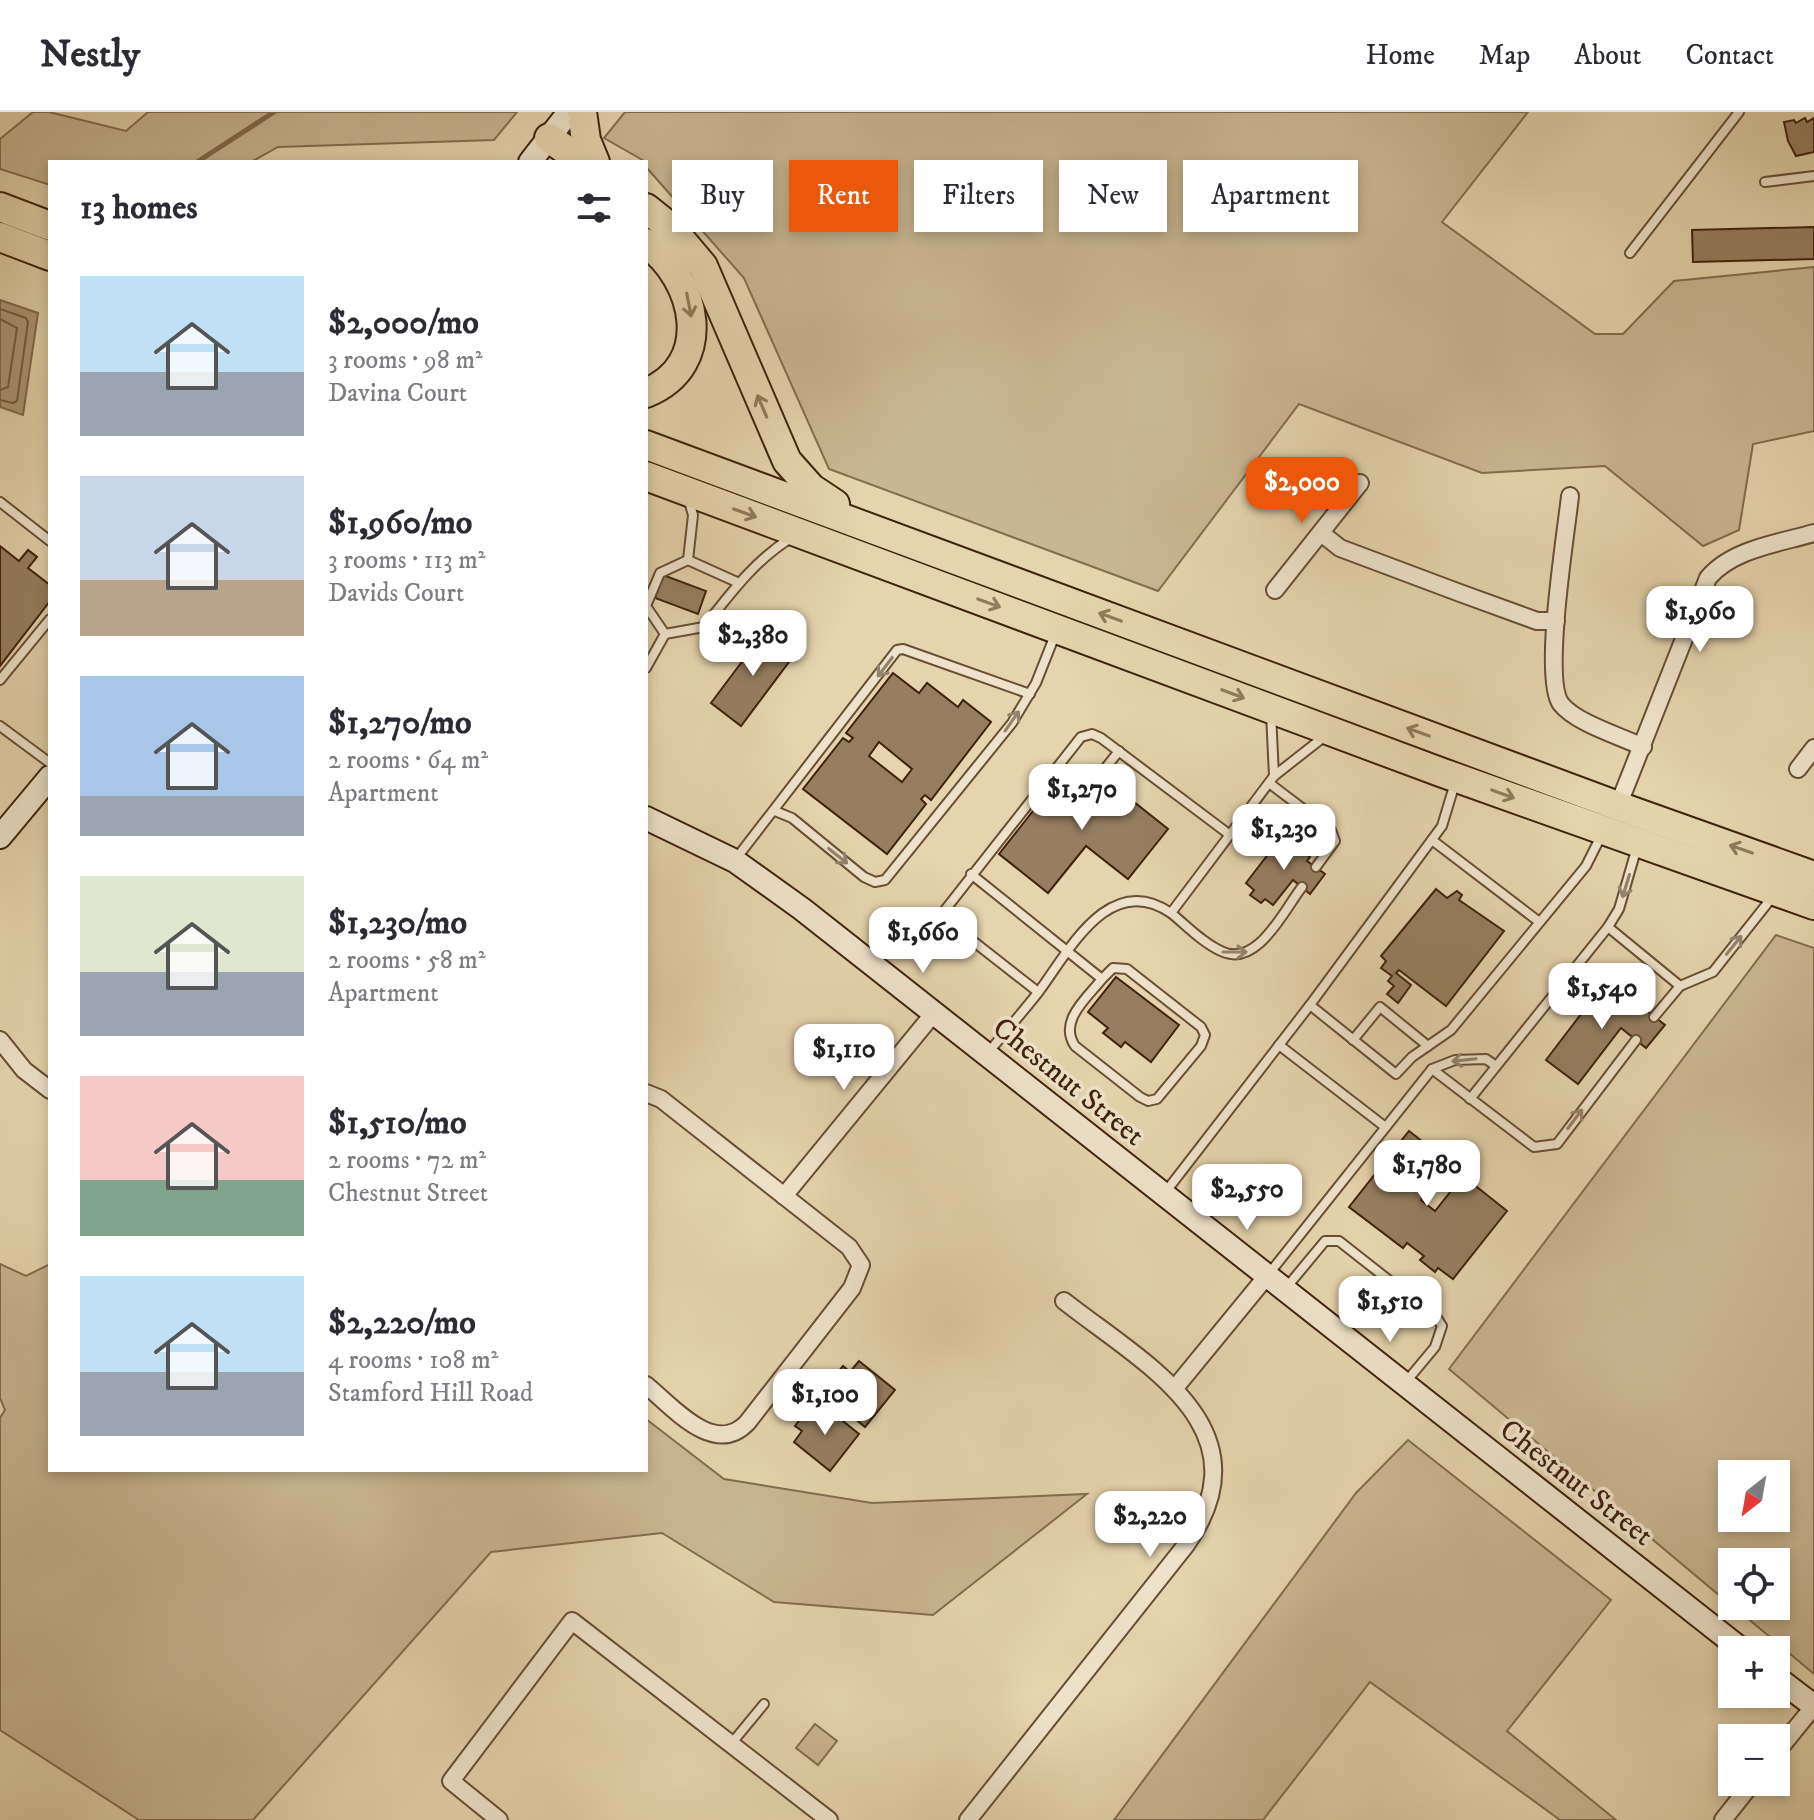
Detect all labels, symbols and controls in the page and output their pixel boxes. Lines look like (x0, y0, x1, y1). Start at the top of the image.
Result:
text: Nestly (40, 31, 140, 79)
text: Home (1366, 38, 1435, 73)
text: Map (1479, 38, 1530, 73)
text: About (1574, 38, 1641, 73)
text: Contact (1685, 38, 1774, 73)
chip: Buy (672, 160, 773, 232)
chip: Rent (789, 160, 898, 232)
chip: Filters (914, 160, 1043, 232)
chip: New (1059, 160, 1167, 232)
chip: Apartment (1183, 160, 1358, 232)
icon: filters (572, 186, 616, 230)
text: 13 homes (80, 187, 198, 229)
one-way arrow (682, 292, 697, 318)
text: $2,000/mo (328, 302, 479, 344)
icon: home (144, 308, 240, 404)
text: 3 rooms · 98 m² (328, 344, 483, 377)
text: Davina Court (328, 377, 467, 410)
one-way arrow (754, 394, 769, 419)
pin: $2,000 (1237, 457, 1367, 525)
text: $2,000 (1264, 466, 1340, 499)
text: $1,960/mo (328, 502, 472, 544)
one-way arrow (733, 507, 757, 521)
icon: home (144, 508, 240, 604)
text: 3 rooms · 113 m² (328, 544, 485, 577)
text: Davids Court (328, 577, 464, 610)
pin: $1,960 (1635, 586, 1765, 654)
text: $1,960 (1664, 595, 1736, 628)
one-way arrow (976, 597, 1001, 611)
one-way arrow (1099, 609, 1123, 623)
pin: $2,380 (688, 610, 818, 678)
text: $2,380 (718, 619, 788, 652)
one-way arrow (876, 656, 893, 677)
one-way arrow (1220, 688, 1245, 702)
text: $1,270/mo (328, 702, 472, 744)
icon: home (144, 708, 240, 804)
one-way arrow (1004, 711, 1020, 733)
one-way arrow (1406, 724, 1430, 738)
text: 2 rooms · 64 m² (328, 744, 488, 777)
pin: $1,270 (1017, 764, 1147, 832)
text: $1,270 (1047, 773, 1117, 806)
text: Apartment (328, 777, 439, 810)
one-way arrow (1490, 788, 1515, 802)
pin: $1,230 (1219, 804, 1349, 872)
text: $1,230 (1250, 813, 1318, 846)
one-way arrow (1729, 841, 1754, 856)
one-way arrow (827, 847, 848, 865)
one-way arrow (1618, 873, 1632, 898)
text: $1,230/mo (328, 902, 467, 944)
pin: $1,660 (858, 907, 988, 975)
icon: home (144, 908, 240, 1004)
text: $1,660 (887, 916, 959, 949)
one-way arrow (1725, 935, 1742, 956)
text: 2 rooms · 58 m² (328, 944, 486, 977)
one-way arrow (1222, 944, 1248, 960)
pin: $1,540 (1537, 963, 1667, 1031)
text: $1,540 (1567, 972, 1637, 1005)
text: Apartment (328, 977, 439, 1010)
street label: Chestnut Street (985, 1010, 1151, 1155)
pin: $1,110 (779, 1024, 909, 1092)
text: $1,110 (812, 1033, 876, 1066)
one-way arrow (1452, 1053, 1478, 1068)
text: $1,510/mo (328, 1102, 467, 1144)
icon: home (144, 1108, 240, 1204)
one-way arrow (1567, 1109, 1584, 1130)
pin: $1,780 (1362, 1140, 1492, 1208)
text: 2 rooms · 72 m² (328, 1144, 486, 1177)
text: $1,780 (1392, 1149, 1462, 1182)
pin: $2,550 (1182, 1164, 1312, 1232)
text: $2,550 (1210, 1173, 1284, 1206)
text: Chestnut Street (328, 1177, 488, 1210)
pin: $1,510 (1325, 1276, 1455, 1344)
text: $1,510 (1357, 1285, 1423, 1318)
text: $2,220/mo (328, 1302, 476, 1344)
icon: home (144, 1308, 240, 1404)
text: 4 rooms · 108 m² (328, 1344, 498, 1377)
pin: $1,100 (760, 1369, 890, 1437)
text: Stamford Hill Road (328, 1377, 533, 1410)
text: $1,100 (791, 1378, 859, 1411)
street label: Chestnut Street (1492, 1412, 1660, 1555)
north arrow (1718, 1460, 1790, 1532)
map controls (1718, 1460, 1790, 1796)
pin: $2,220 (1085, 1491, 1215, 1559)
text: $2,220 (1113, 1500, 1187, 1533)
button: locate (1718, 1548, 1790, 1620)
button: + (1718, 1636, 1790, 1708)
button: − (1718, 1724, 1790, 1796)

